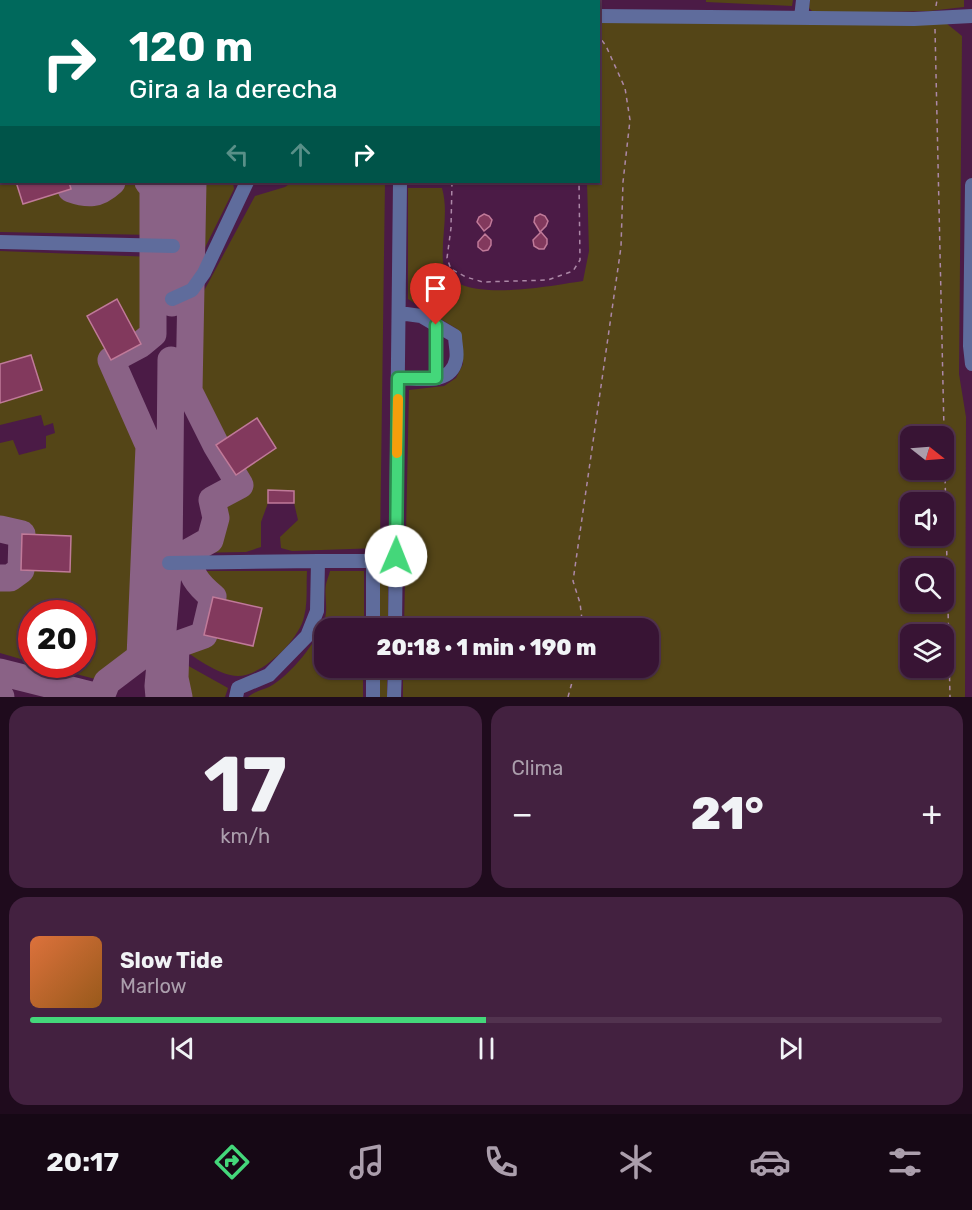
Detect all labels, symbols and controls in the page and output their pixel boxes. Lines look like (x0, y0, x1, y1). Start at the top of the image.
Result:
text: 120 m (129, 22, 253, 72)
icon: right (30, 24, 108, 102)
text: Gira a la derecha (129, 73, 338, 105)
icon: left (221, 138, 254, 171)
icon: ahead (284, 138, 317, 171)
icon: right (347, 138, 380, 171)
pin (410, 263, 461, 325)
icon: arrive (419, 272, 452, 305)
north arrow (900, 426, 954, 480)
map controls (900, 426, 954, 678)
button: sound (900, 492, 954, 546)
position arrow (364, 524, 428, 588)
button: search (900, 558, 954, 612)
speed limit sign: 20 (18, 600, 96, 678)
button: layers (900, 624, 954, 678)
text: 20:18 · 1 min · 190 m (377, 634, 596, 661)
text: 17 (204, 738, 287, 831)
text: Clima (512, 756, 563, 780)
text: 21° (691, 787, 764, 840)
text: − (512, 794, 533, 833)
text: + (921, 794, 942, 833)
text: km/h (220, 824, 270, 848)
text: Slow Tide (120, 947, 223, 974)
text: Marlow (120, 974, 187, 998)
icon: previous (166, 1032, 199, 1065)
icon: pause (470, 1032, 503, 1065)
icon: next (774, 1032, 807, 1065)
icon: directions (211, 1141, 253, 1183)
icon: music (346, 1141, 388, 1183)
icon: phone (480, 1141, 522, 1183)
icon: climate (615, 1141, 657, 1183)
icon: car (749, 1141, 791, 1183)
icon: filters (884, 1141, 926, 1183)
text: 20:17 (46, 1146, 119, 1178)

